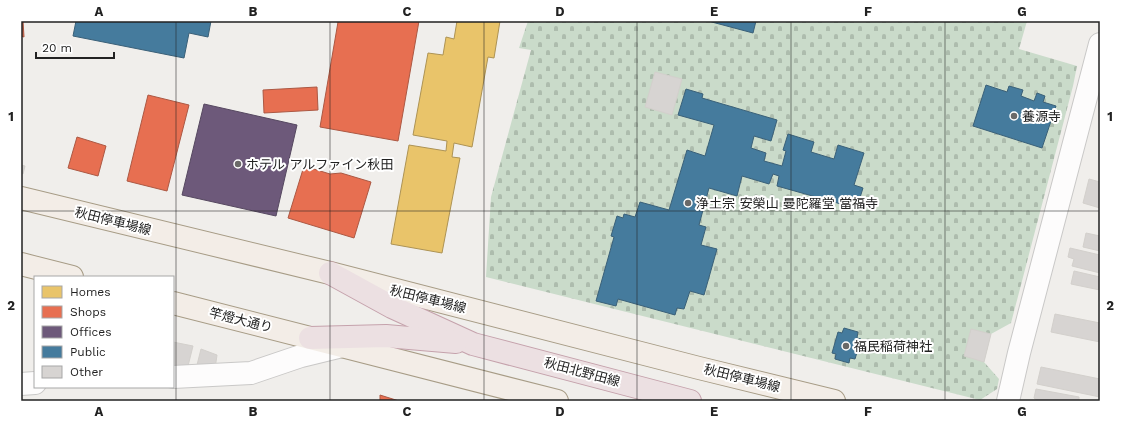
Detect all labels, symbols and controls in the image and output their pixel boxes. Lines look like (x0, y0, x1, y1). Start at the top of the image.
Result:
text: A (95, 4, 104, 19)
text: B (249, 4, 258, 19)
text: C (403, 4, 412, 19)
text: D (555, 4, 565, 19)
text: E (710, 4, 718, 19)
text: F (864, 4, 872, 19)
text: G (1017, 4, 1027, 19)
scale bar (36, 34, 114, 60)
text: 20 m (42, 41, 72, 55)
text: 1 (8, 109, 14, 124)
place label: 養源寺 (1022, 109, 1061, 124)
text: 1 (1107, 109, 1113, 124)
marker: 養源寺 (1009, 111, 1019, 121)
place label: ホテル アルファイン秋田 (246, 157, 393, 172)
marker: ホテル アルファイン秋田 (233, 159, 243, 169)
place label: 浄土宗 安榮山 曼陀羅堂 當福寺 (696, 196, 878, 211)
marker: 浄土宗 安榮山 曼陀羅堂 當福寺 (683, 198, 693, 208)
street label: 秋田停車場線 (73, 204, 153, 238)
legend (34, 276, 174, 388)
street label: 秋田停車場線 (388, 282, 468, 316)
text: Homes (70, 285, 111, 299)
text: 2 (7, 298, 15, 313)
text: 2 (1106, 298, 1114, 313)
text: Shops (70, 305, 106, 319)
street label: 竿燈大通り (208, 305, 274, 335)
text: Offices (70, 325, 112, 339)
place label: 福民稲荷神社 (854, 339, 932, 354)
marker: 福民稲荷神社 (841, 341, 851, 351)
text: Public (70, 345, 106, 359)
street label: 秋田北野田線 (542, 355, 622, 389)
street label: 秋田停車場線 (702, 361, 782, 395)
text: Other (70, 365, 103, 379)
text: A (95, 404, 104, 419)
text: B (249, 404, 258, 419)
text: C (403, 404, 412, 419)
text: D (555, 404, 565, 419)
text: E (710, 404, 718, 419)
text: F (864, 404, 872, 419)
text: G (1017, 404, 1027, 419)

